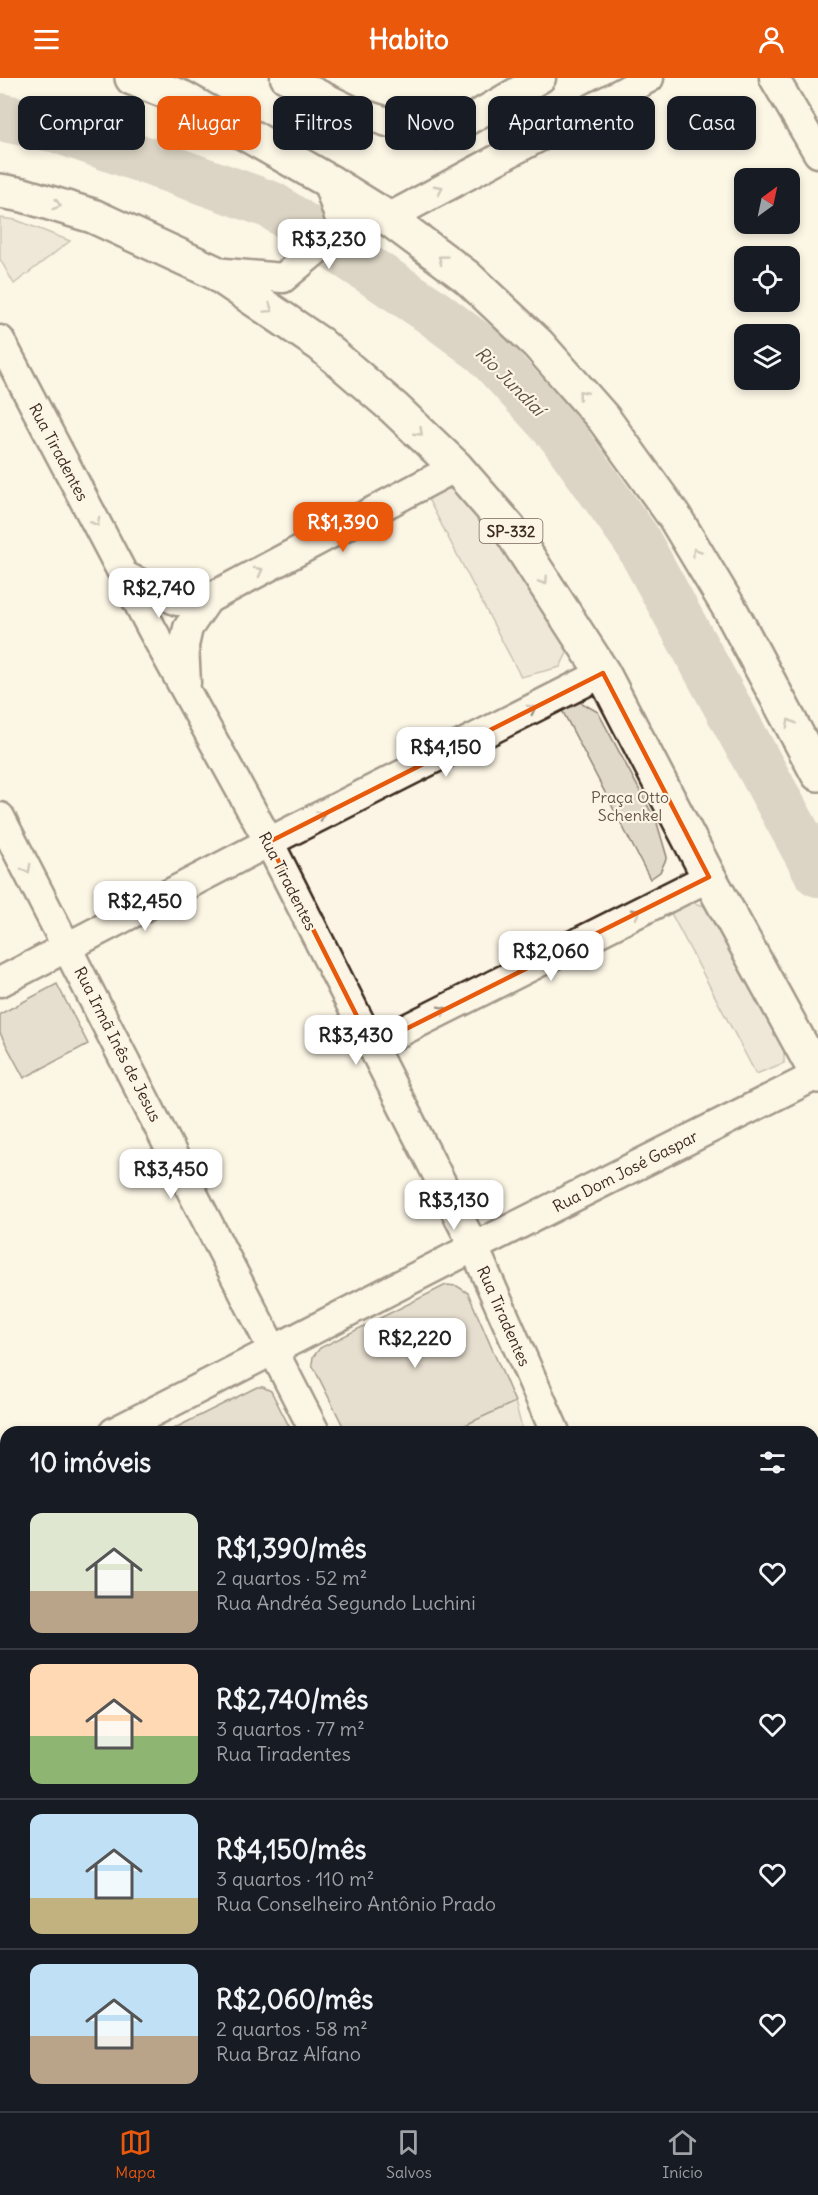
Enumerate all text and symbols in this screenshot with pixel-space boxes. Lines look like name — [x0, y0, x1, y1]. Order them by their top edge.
text: Habito — [369, 22, 449, 56]
icon: menu — [30, 23, 63, 56]
icon: person — [755, 23, 788, 56]
chip: Comprar — [18, 96, 145, 150]
chip: Alugar — [157, 96, 261, 150]
chip: Filtros — [273, 96, 373, 150]
chip: Novo — [385, 96, 476, 150]
chip: Apartamento — [488, 96, 655, 150]
chip: Casa — [667, 96, 756, 150]
north arrow — [734, 168, 800, 234]
map controls — [734, 168, 800, 390]
one-way arrow — [433, 185, 443, 196]
one-way arrow — [51, 198, 62, 210]
pin: R$3,230 — [274, 219, 384, 270]
text: R$3,230 — [292, 226, 366, 251]
button: locate — [734, 246, 800, 312]
one-way arrow — [438, 255, 449, 266]
one-way arrow — [262, 301, 273, 312]
button: layers — [734, 324, 800, 390]
water label: Rio Jundiaí — [470, 341, 552, 423]
one-way arrow — [578, 390, 589, 401]
street label: Rua Tiradentes — [25, 400, 93, 504]
one-way arrow — [413, 425, 423, 436]
pin: R$1,390 — [288, 502, 398, 553]
text: R$1,390 — [307, 509, 379, 534]
one-way arrow — [89, 516, 100, 526]
road number: SP-332 — [480, 519, 542, 543]
one-way arrow — [691, 548, 703, 558]
one-way arrow — [253, 567, 264, 579]
pin: R$2,740 — [104, 568, 214, 619]
text: R$2,740 — [122, 575, 196, 600]
one-way arrow — [536, 575, 548, 585]
one-way arrow — [526, 704, 537, 716]
one-way arrow — [786, 718, 797, 729]
pin: R$4,150 — [391, 727, 501, 778]
text: R$4,150 — [410, 734, 482, 759]
park label: Praça Otto Schenkel — [591, 787, 669, 825]
one-way arrow — [314, 811, 325, 823]
street label: Rua Tiradentes — [255, 828, 321, 934]
one-way arrow — [20, 862, 31, 873]
pin: R$2,450 — [90, 881, 200, 932]
text: R$2,450 — [108, 888, 182, 913]
one-way arrow — [630, 909, 641, 920]
pin: R$2,060 — [496, 931, 606, 982]
text: R$2,060 — [513, 938, 589, 963]
street label: Rua Irmã Inês de Jesus — [70, 963, 166, 1125]
one-way arrow — [437, 1006, 448, 1017]
pin: R$3,430 — [301, 1015, 411, 1066]
text: R$3,430 — [318, 1022, 394, 1047]
street label: Rua Dom José Gaspar — [549, 1126, 701, 1216]
pin: R$3,450 — [116, 1149, 226, 1200]
text: R$3,450 — [133, 1156, 209, 1181]
pin: R$3,130 — [399, 1180, 509, 1231]
text: R$3,130 — [418, 1187, 490, 1212]
street label: Rua Tiradentes — [473, 1263, 535, 1369]
pin: R$2,220 — [360, 1318, 470, 1369]
text: R$2,220 — [378, 1325, 452, 1350]
text: 10 imóveis — [30, 1446, 151, 1479]
icon: filters — [756, 1446, 789, 1479]
text: R$1,390/mês — [216, 1532, 367, 1565]
icon: home — [78, 1537, 150, 1609]
icon: heart — [756, 1557, 789, 1590]
text: 2 quartos · 52 m² — [216, 1565, 367, 1590]
text: Rua Andréa Segundo Luchini — [216, 1590, 476, 1615]
text: R$2,740/mês — [216, 1683, 368, 1716]
icon: home — [78, 1688, 150, 1760]
icon: heart — [756, 1708, 789, 1741]
text: 3 quartos · 77 m² — [216, 1716, 365, 1741]
text: Rua Tiradentes — [216, 1741, 351, 1766]
text: R$4,150/mês — [216, 1833, 366, 1866]
icon: home — [78, 1838, 150, 1910]
icon: heart — [756, 1858, 789, 1891]
text: 3 quartos · 110 m² — [216, 1866, 374, 1891]
text: Rua Conselheiro Antônio Prado — [216, 1891, 496, 1916]
text: R$2,060/mês — [216, 1983, 373, 2016]
icon: home — [78, 1988, 150, 2060]
icon: heart — [756, 2008, 789, 2041]
text: 2 quartos · 58 m² — [216, 2016, 368, 2041]
text: Rua Braz Alfano — [216, 2041, 361, 2066]
tab: Mapa — [115, 2126, 156, 2182]
tab: Salvos — [386, 2126, 432, 2182]
tab: Início — [662, 2126, 703, 2182]

